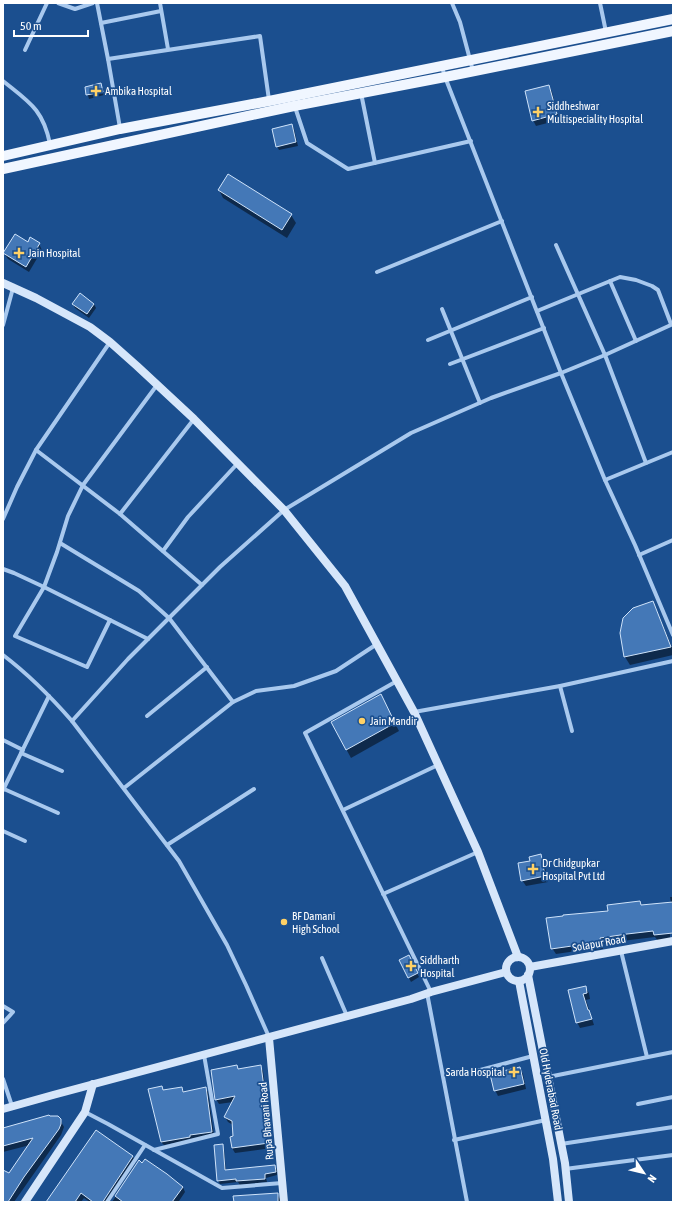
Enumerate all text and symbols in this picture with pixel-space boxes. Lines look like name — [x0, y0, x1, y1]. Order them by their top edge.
scale bar — [14, 12, 88, 38]
text: 50 m — [20, 19, 42, 33]
marker: Ambika Hospital — [90, 85, 102, 97]
place label: Ambika Hospital — [105, 85, 172, 97]
place label: Siddheshwar Multispeciality Hospital — [547, 100, 643, 125]
marker: Siddheshwar Multispeciality Hospital — [532, 106, 544, 118]
marker: Jain Hospital — [13, 247, 25, 259]
place label: Jain Hospital — [28, 247, 80, 259]
place label: Jain Mandir — [370, 715, 418, 727]
marker: Jain Mandir — [357, 716, 367, 726]
place label: Dr Chidgupkar Hospital Pvt Ltd — [542, 857, 605, 882]
marker: Dr Chidgupkar Hospital Pvt Ltd — [527, 863, 539, 875]
place label: BF Damani High School — [292, 910, 340, 935]
marker: BF Damani High School — [279, 917, 289, 927]
street label: Solapur Road — [571, 932, 627, 954]
place label: Siddharth Hospital — [420, 954, 460, 979]
marker: Siddharth Hospital — [405, 960, 417, 972]
street label: Old Hyderabad Road — [537, 1047, 565, 1131]
place label: Sarda Hospital — [446, 1066, 505, 1078]
marker: Sarda Hospital — [508, 1066, 520, 1078]
street label: Rupa Bhavani Road — [257, 1082, 275, 1160]
north arrow — [624, 1153, 664, 1193]
text: N — [645, 1173, 659, 1185]

